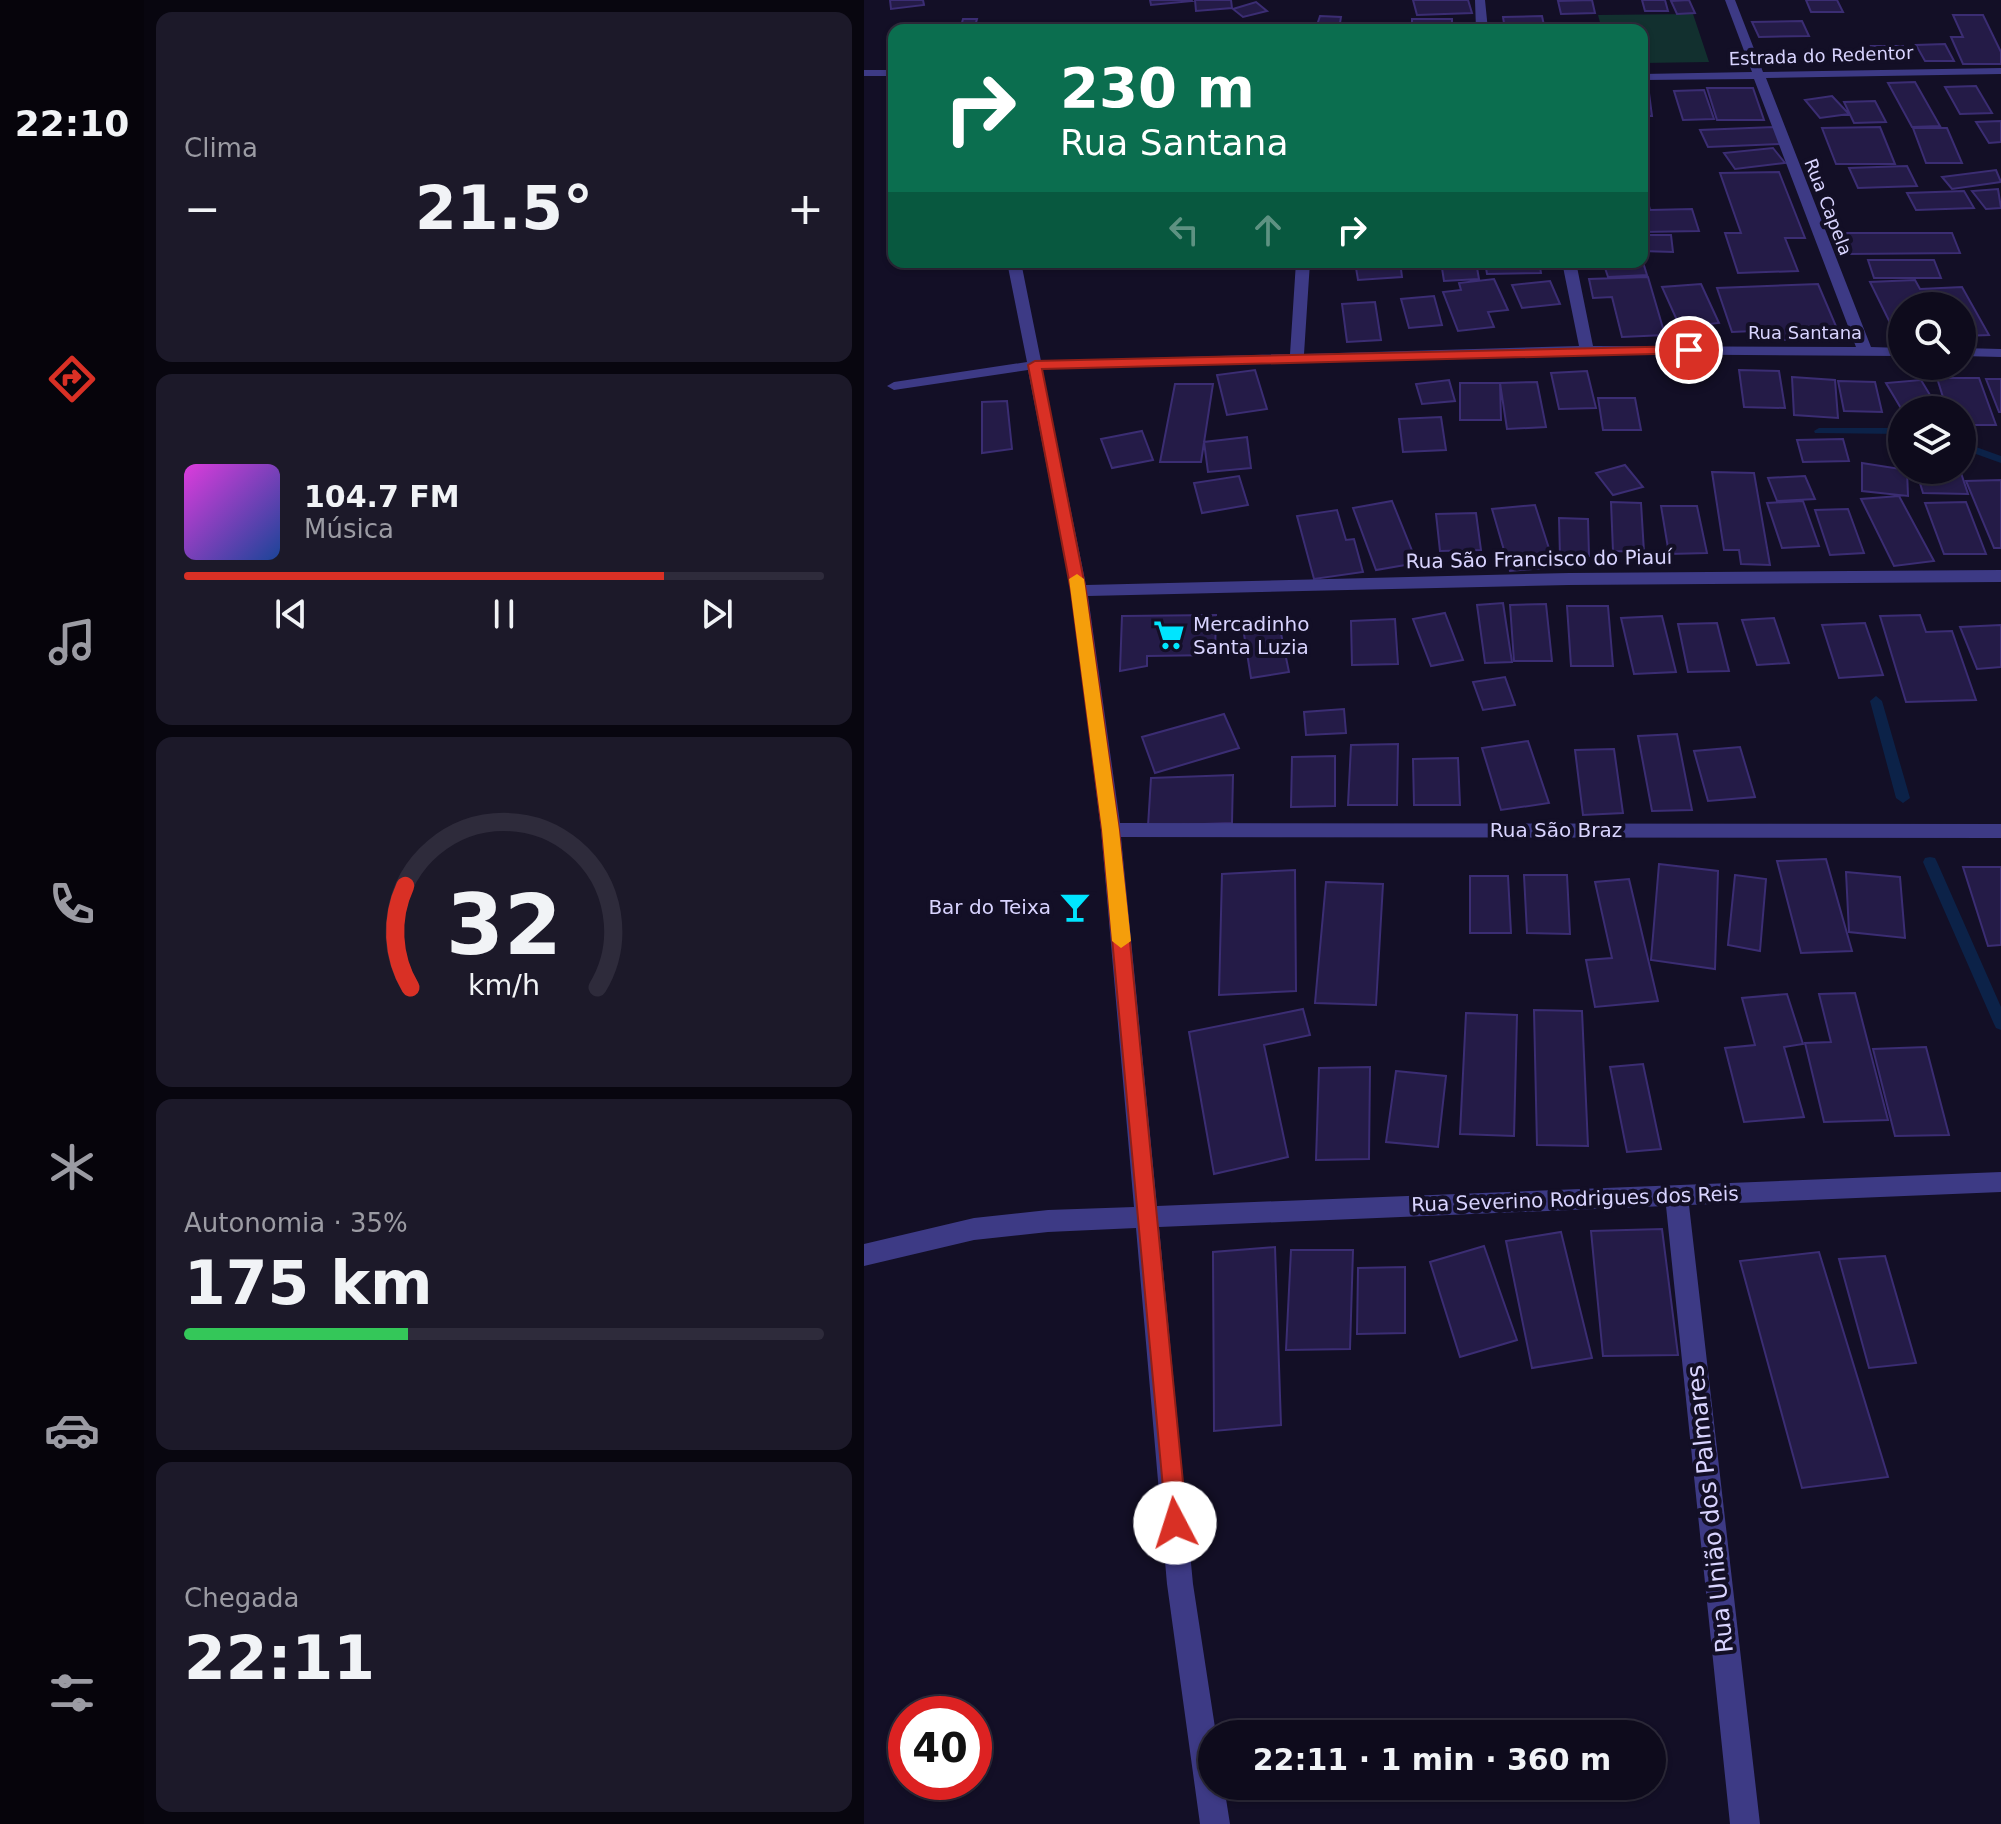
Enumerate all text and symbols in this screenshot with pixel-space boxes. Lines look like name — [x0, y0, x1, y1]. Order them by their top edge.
street label: Estrada do Redentor — [1728, 42, 1914, 69]
text: 230 m — [1060, 55, 1255, 120]
icon: right — [928, 56, 1032, 160]
text: 22:10 — [15, 103, 129, 144]
text: Rua Santana — [1060, 122, 1289, 163]
text: Clima — [184, 133, 258, 163]
street label: Rua Capela — [1800, 155, 1857, 258]
text: 21.5° — [415, 173, 593, 243]
text: − — [184, 183, 221, 234]
text: + — [787, 183, 824, 234]
icon: left — [1162, 208, 1206, 252]
icon: ahead — [1246, 208, 1290, 252]
icon: right — [1330, 208, 1374, 252]
map controls — [1888, 292, 1976, 484]
button: search — [1888, 292, 1976, 380]
pin — [1655, 316, 1723, 384]
street label: Rua Santana — [1748, 322, 1862, 343]
icon: arrive — [1667, 328, 1711, 372]
icon: directions — [44, 351, 100, 407]
button: layers — [1888, 396, 1976, 484]
text: 104.7 FM — [304, 479, 460, 514]
text: Música — [304, 514, 394, 544]
street label: Rua São Francisco do Piauí — [1406, 545, 1674, 573]
icon: previous — [269, 592, 313, 636]
icon: pause — [482, 592, 526, 636]
icon: next — [695, 592, 739, 636]
place label: Mercadinho Santa Luzia — [1193, 612, 1309, 659]
icon: music — [44, 614, 100, 670]
supermarket icon: Mercadinho Santa Luzia — [1152, 618, 1186, 652]
street label: Rua São Braz — [1490, 818, 1622, 842]
icon: phone — [44, 876, 100, 932]
text: 32 — [446, 877, 562, 974]
bar icon: Bar do Teixa — [1058, 890, 1092, 924]
place label: Bar do Teixa — [928, 895, 1051, 919]
text: km/h — [468, 968, 540, 1002]
icon: climate — [44, 1139, 100, 1195]
street label: Rua Severino Rodrigues dos Reis — [1411, 1181, 1739, 1217]
text: Autonomia · 35% — [184, 1208, 408, 1238]
text: 175 km — [184, 1248, 433, 1318]
street label: Rua União dos Palmares — [1681, 1364, 1739, 1654]
icon: car — [44, 1402, 100, 1458]
position arrow — [1133, 1481, 1217, 1565]
text: Chegada — [184, 1583, 300, 1613]
text: 22:11 — [184, 1623, 375, 1693]
icon: filters — [44, 1665, 100, 1721]
speed limit sign: 40 — [888, 1696, 992, 1800]
text: 22:11 · 1 min · 360 m — [1253, 1742, 1611, 1777]

